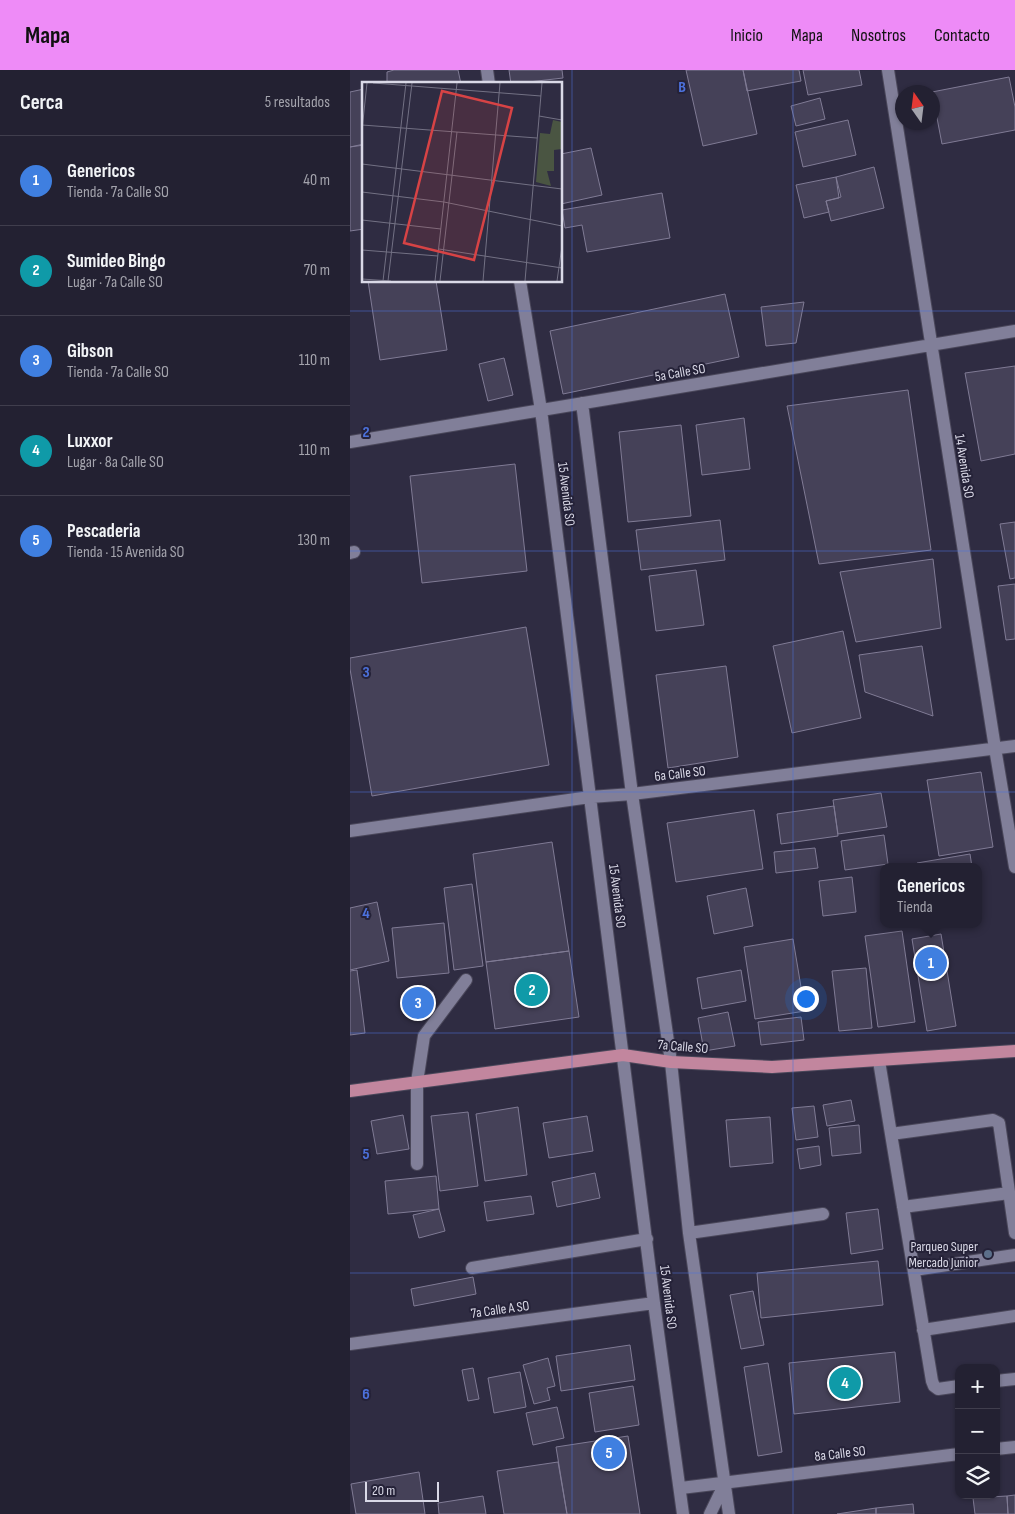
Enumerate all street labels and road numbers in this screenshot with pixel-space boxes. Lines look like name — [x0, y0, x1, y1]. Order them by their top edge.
street label: 5a Calle SO — [653, 360, 707, 385]
street label: 14 Avenida SO — [951, 433, 978, 499]
street label: 15 Avenida SO — [554, 461, 579, 527]
street label: 6a Calle SO — [653, 762, 707, 785]
street label: 15 Avenida SO — [605, 863, 630, 929]
street label: 7a Calle SO — [657, 1036, 709, 1057]
street label: 15 Avenida SO — [656, 1264, 681, 1330]
street label: 7a Calle A SO — [470, 1297, 531, 1322]
street label: 8a Calle SO — [813, 1442, 867, 1465]

